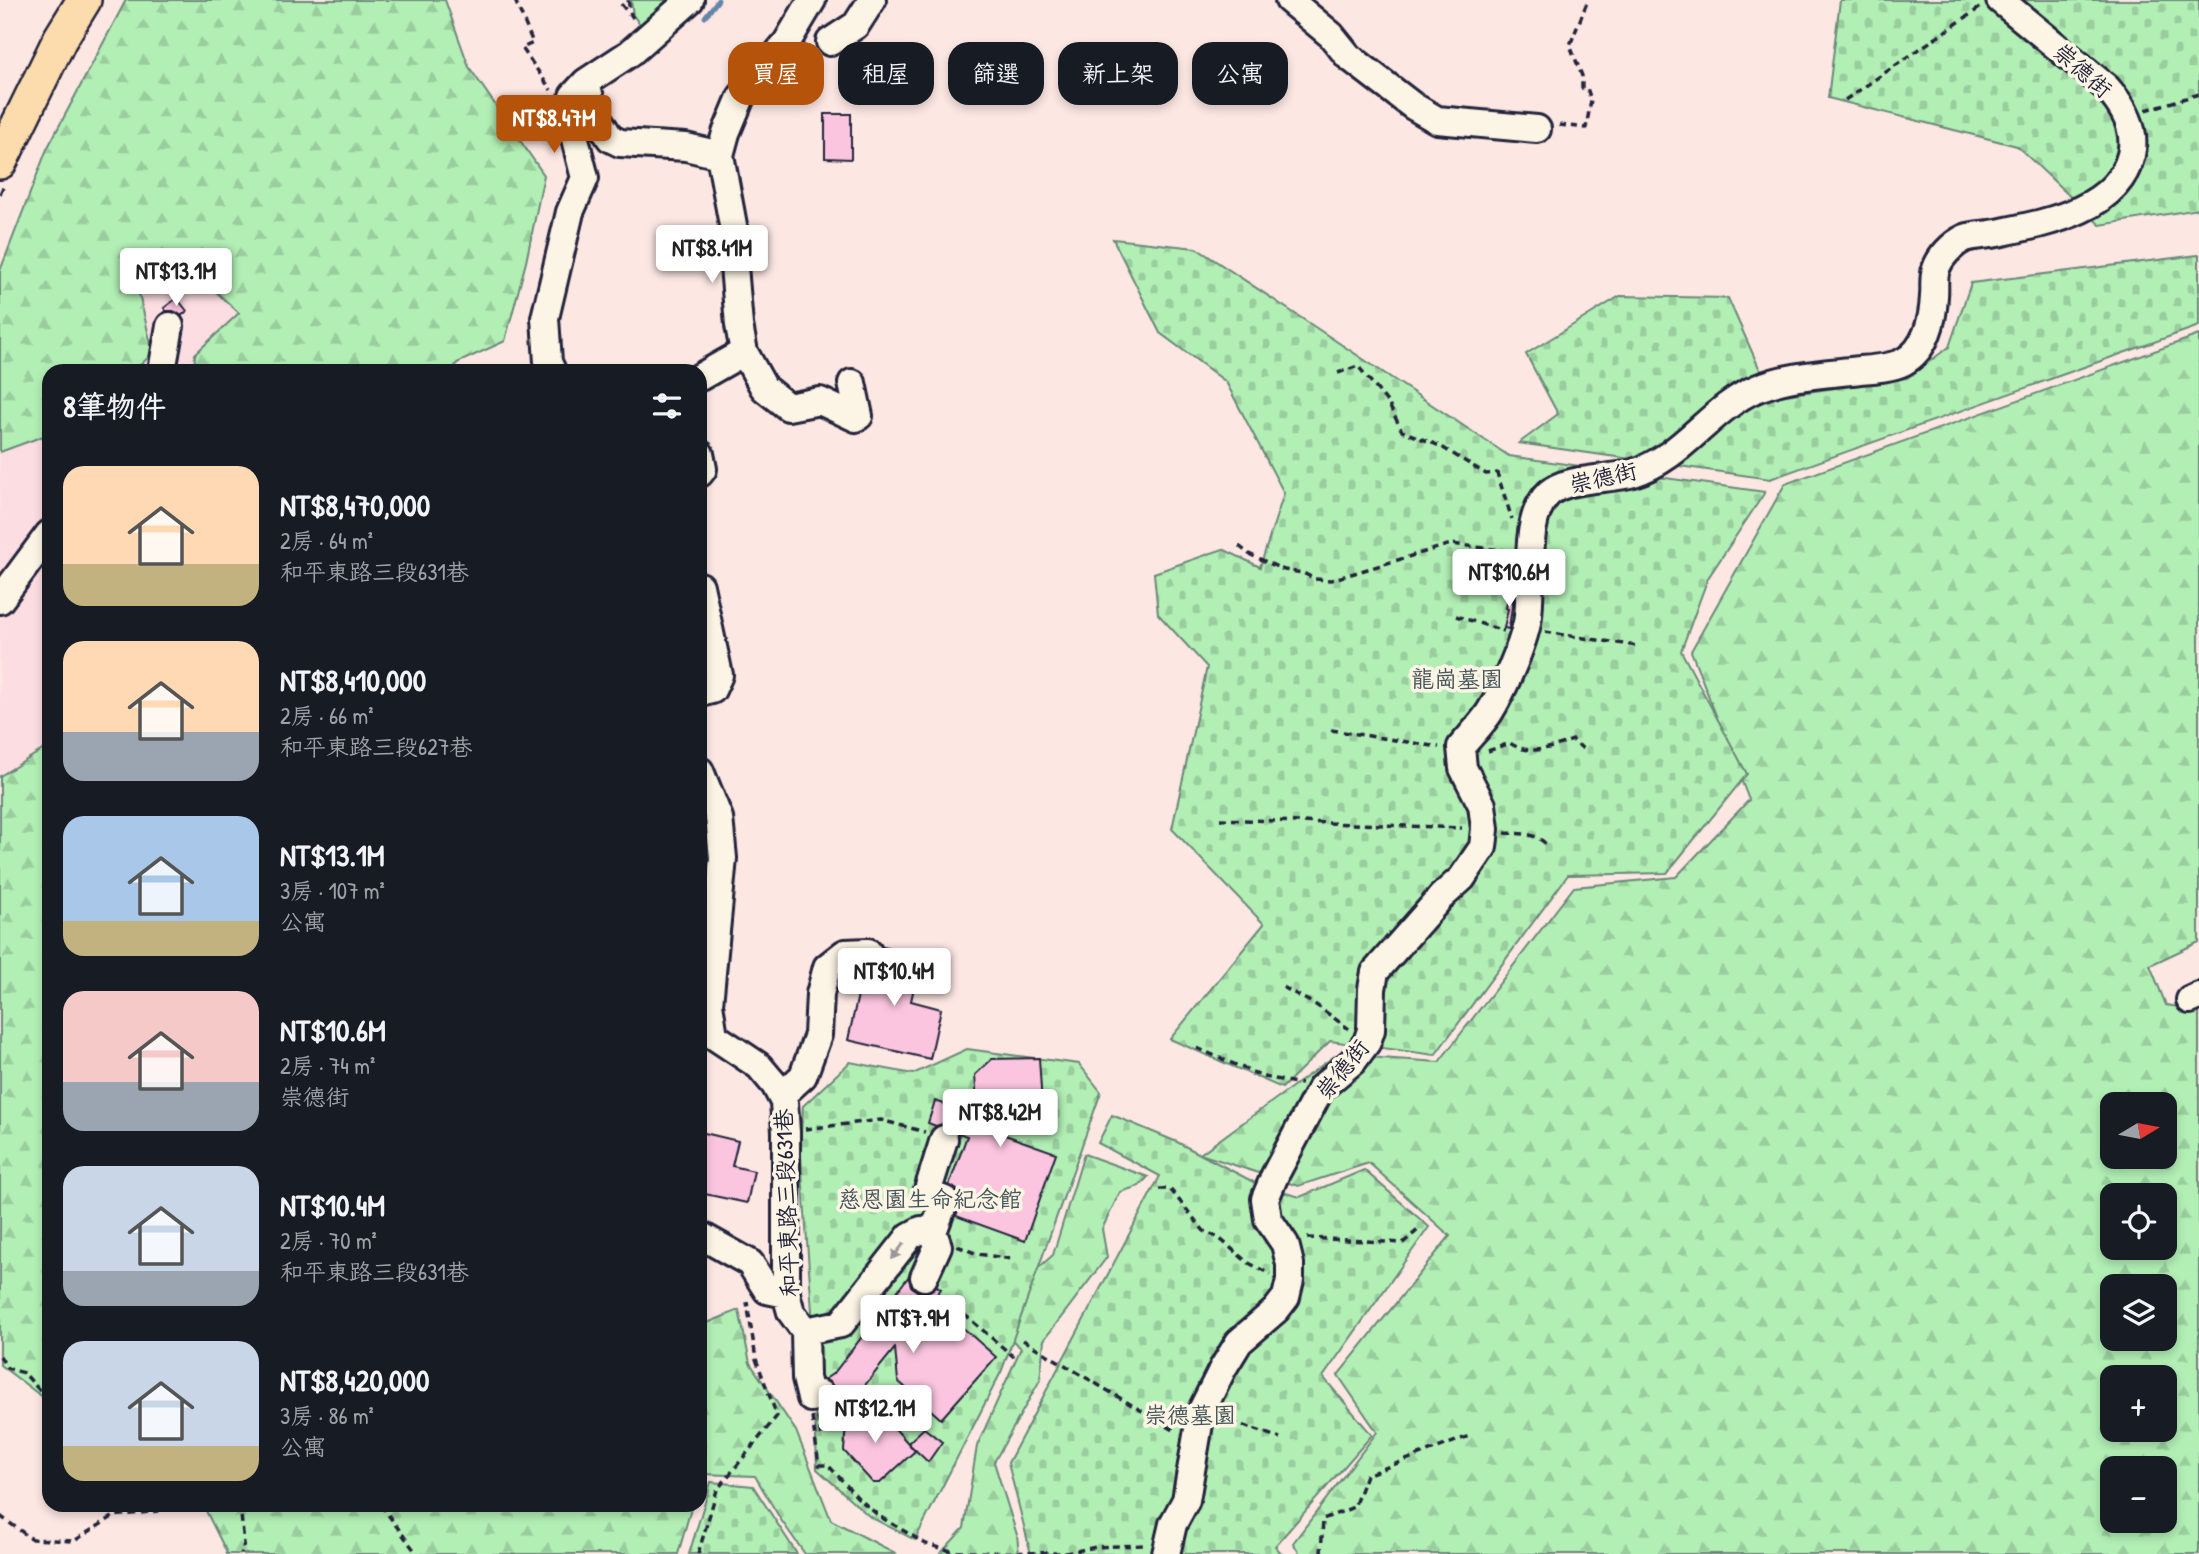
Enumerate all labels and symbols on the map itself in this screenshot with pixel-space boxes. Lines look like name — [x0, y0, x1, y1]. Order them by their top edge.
street label: 崇德街 — [2047, 36, 2119, 104]
pin: NT$8.47M — [482, 96, 626, 155]
pin: NT$8.41M — [640, 226, 784, 285]
pin: NT$13.1M — [104, 248, 248, 308]
street label: 崇德街 — [1566, 454, 1640, 500]
pin: NT$10.6M — [1437, 550, 1581, 609]
park label: 龍崗墓園 — [1411, 663, 1503, 694]
pin: NT$10.4M — [822, 948, 966, 1008]
street label: 崇德街 — [1308, 1032, 1376, 1106]
pin: NT$8.42M — [928, 1090, 1072, 1149]
north arrow — [2100, 1092, 2177, 1169]
street label: 和平東路三段631巷 — [767, 1107, 805, 1298]
park label: 慈恩園生命紀念館 — [838, 1183, 1022, 1214]
one-way arrow — [892, 1242, 906, 1260]
pin: NT$7.9M — [848, 1296, 978, 1355]
pin: NT$12.1M — [803, 1386, 947, 1445]
park label: 崇德墓園 — [1144, 1399, 1236, 1430]

